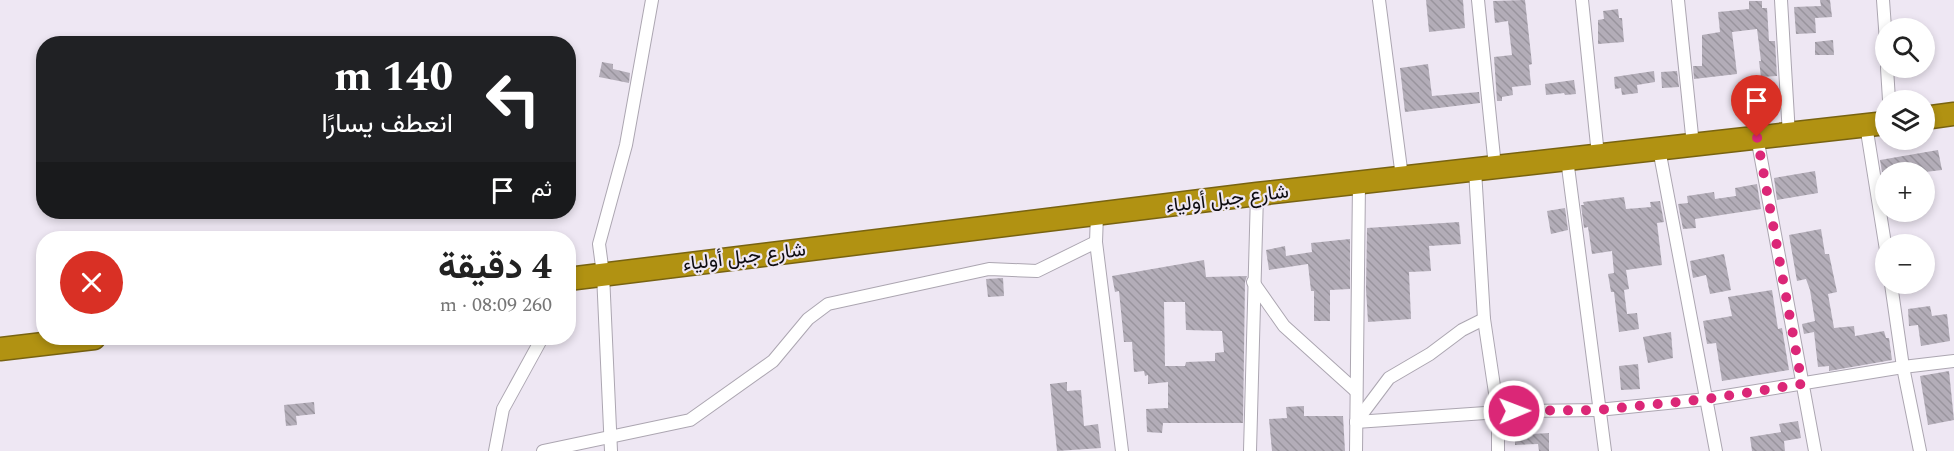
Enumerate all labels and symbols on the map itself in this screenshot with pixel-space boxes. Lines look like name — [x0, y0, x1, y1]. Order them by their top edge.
pin — [1731, 75, 1782, 137]
street label: شارع جبل أولياء — [1164, 177, 1290, 221]
street label: شارع جبل أولياء — [681, 235, 807, 279]
position arrow — [1482, 379, 1546, 443]

